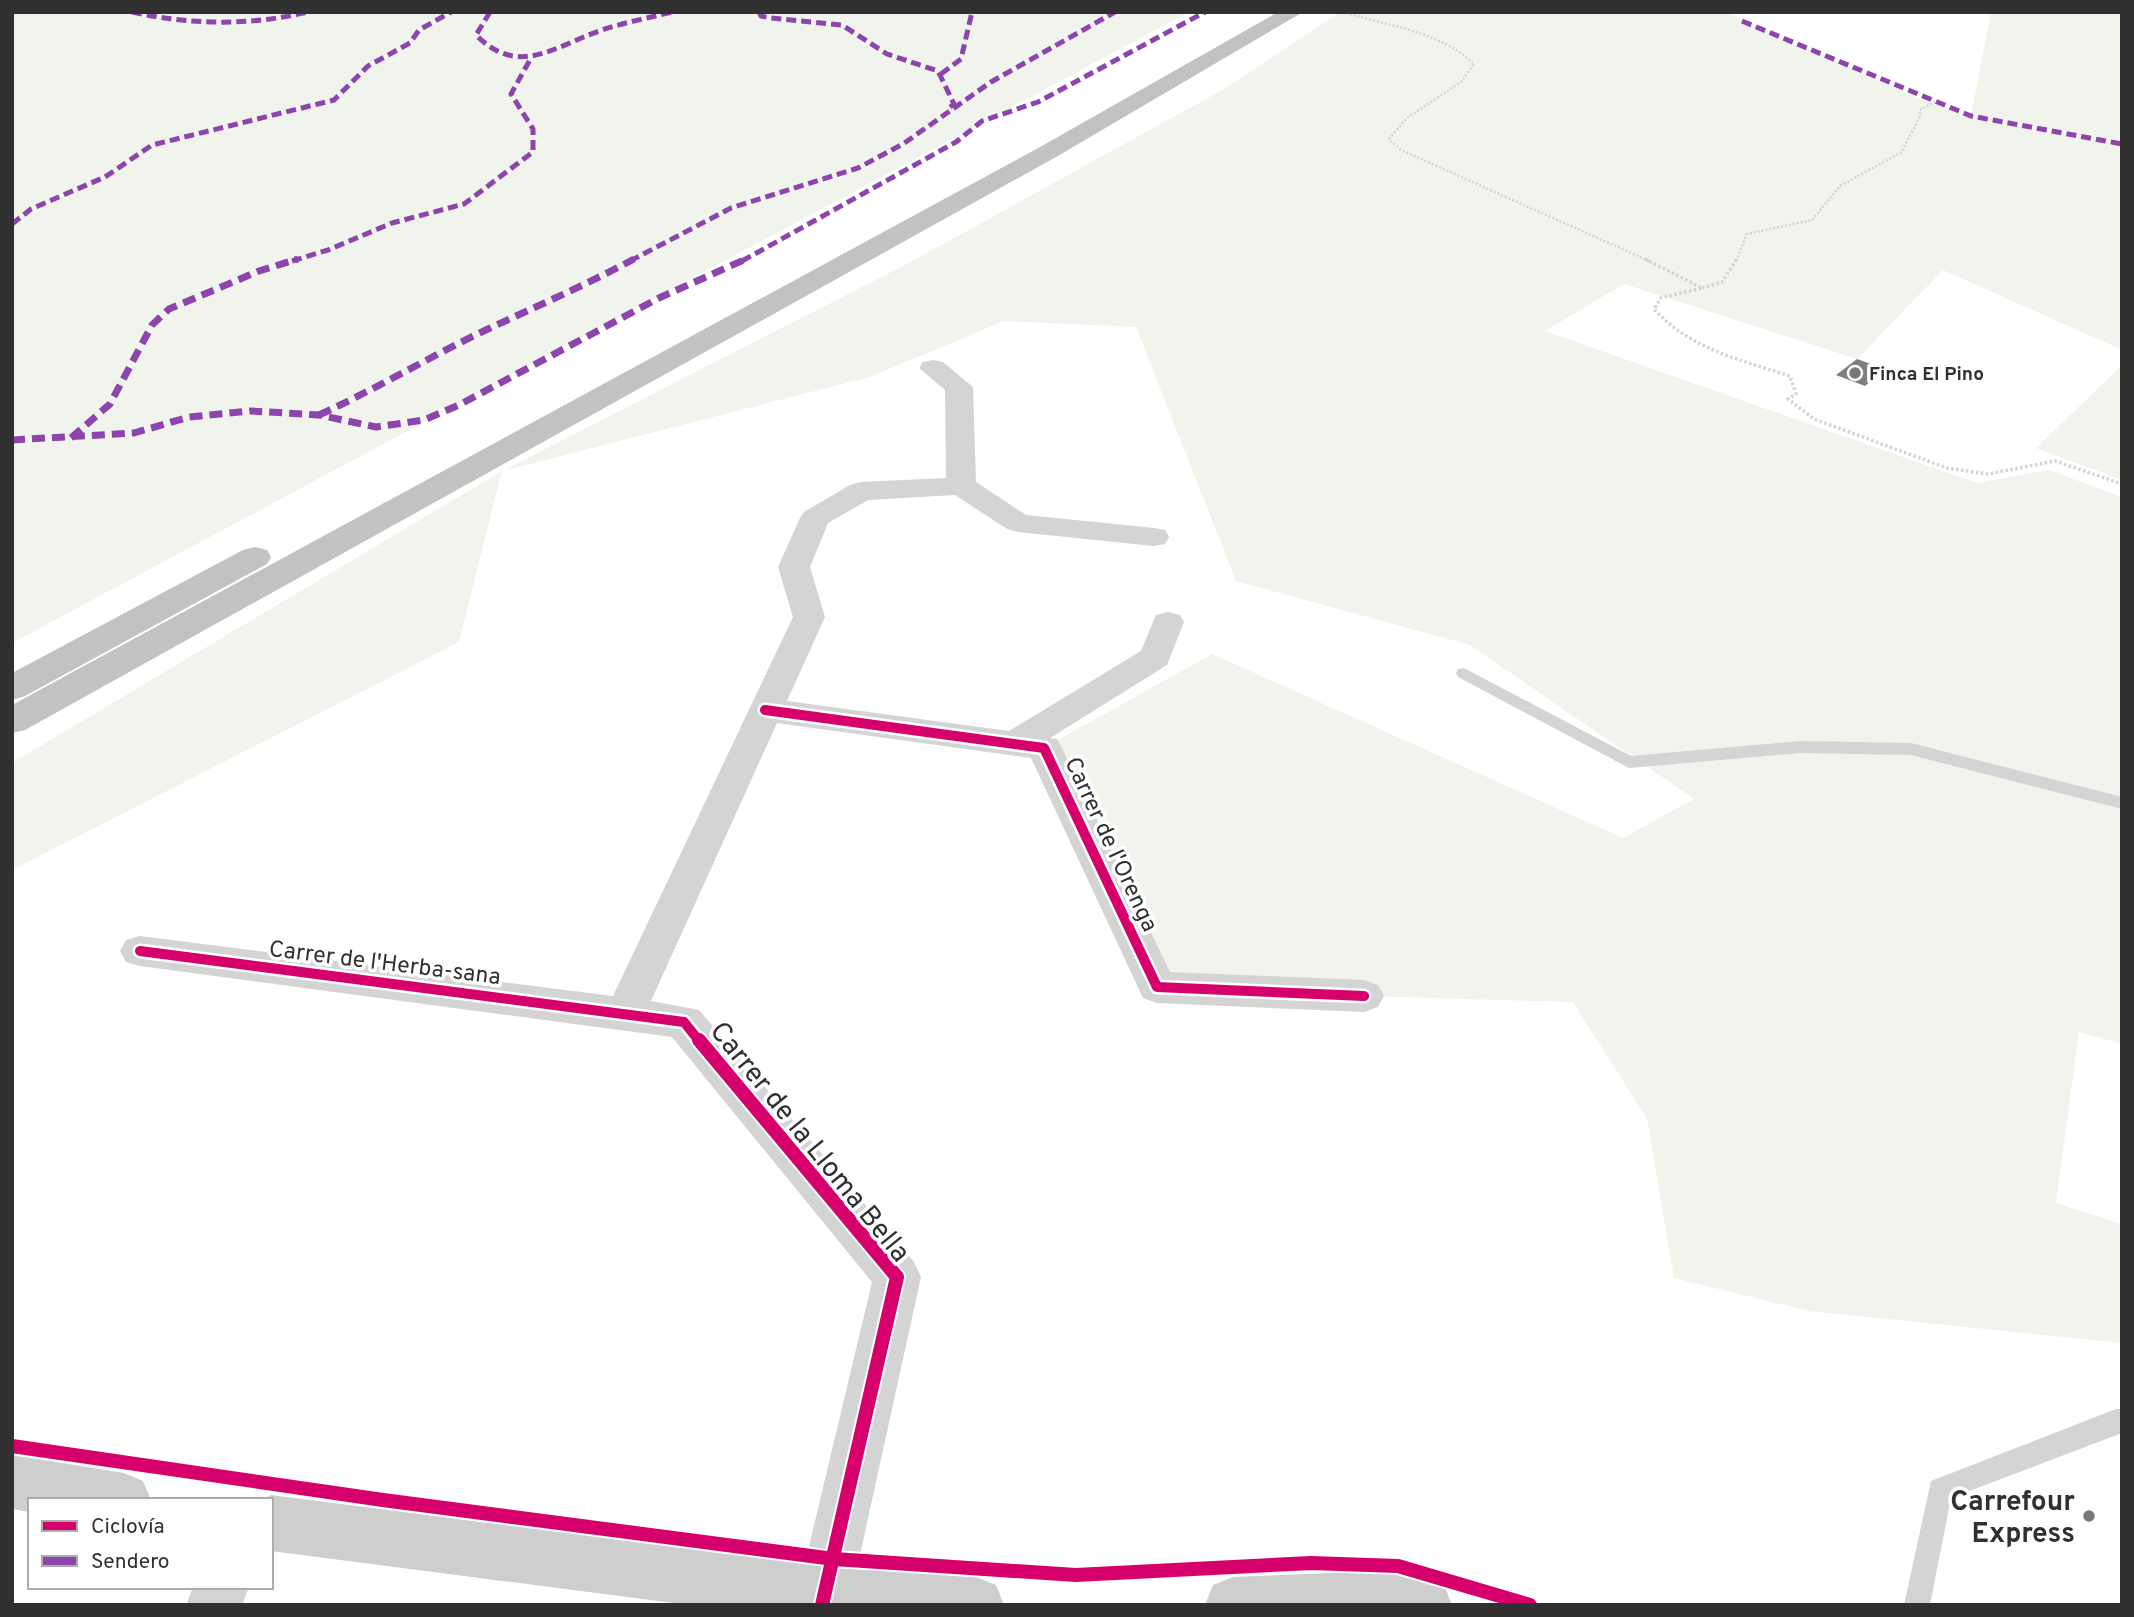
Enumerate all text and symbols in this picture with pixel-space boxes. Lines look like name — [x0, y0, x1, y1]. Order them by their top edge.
place label: Finca El Pino — [1869, 363, 1984, 387]
marker: Finca El Pino — [1847, 365, 1863, 381]
street label: Carrer de l'Orenga — [1057, 753, 1163, 937]
street label: Carrer de l'Herba-sana — [267, 936, 502, 993]
street label: Carrer de la Lloma Bella — [700, 1015, 917, 1271]
place label: Carrefour Express — [1950, 1485, 2075, 1553]
legend — [28, 1498, 273, 1589]
marker: Carrefour Express — [2081, 1508, 2097, 1524]
text: Ciclovía — [91, 1514, 165, 1541]
text: Sendero — [91, 1549, 170, 1576]

